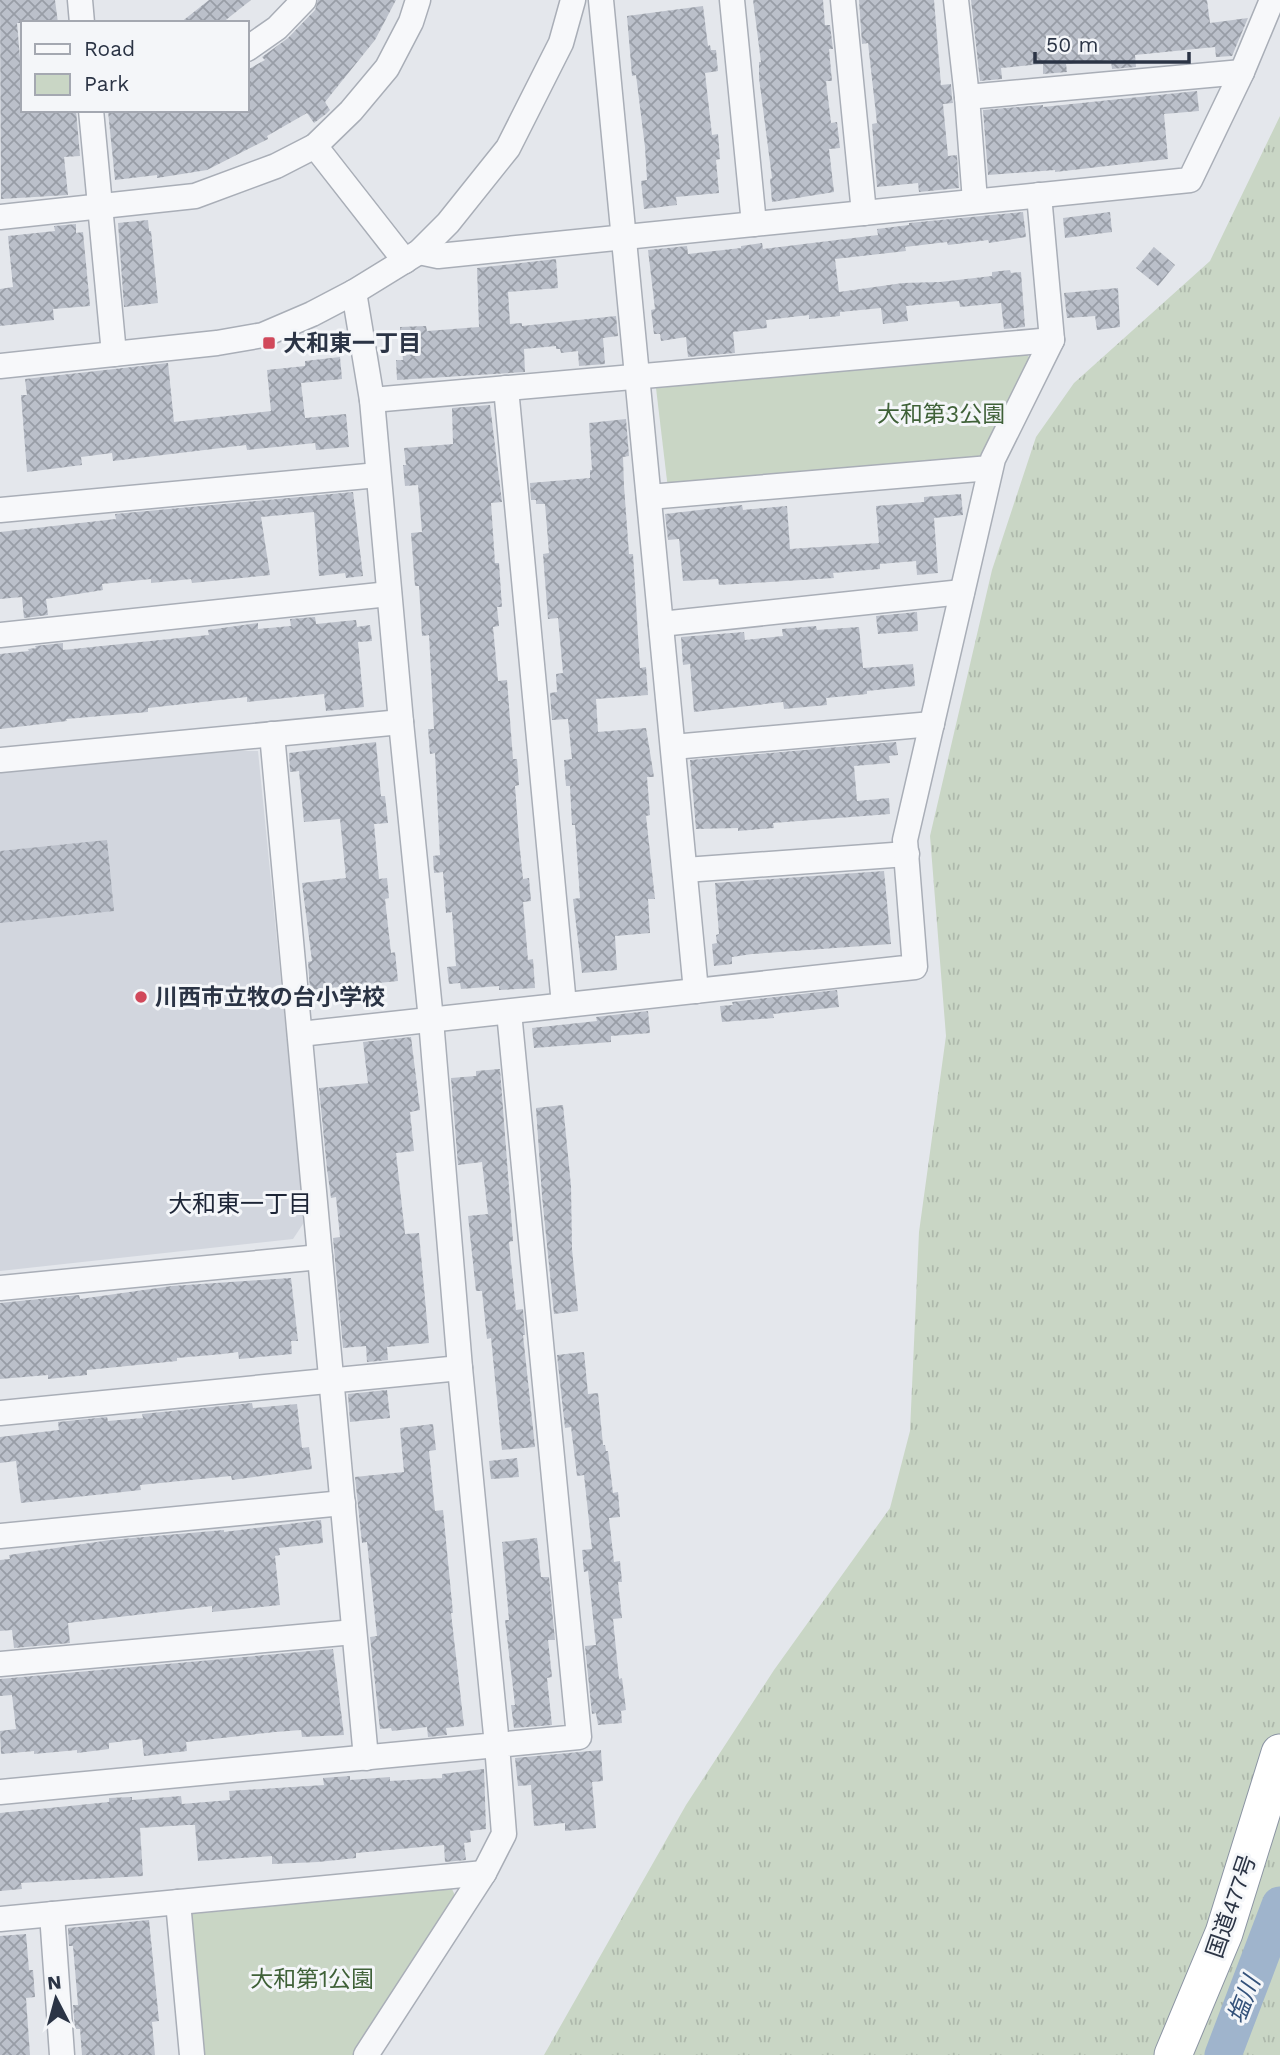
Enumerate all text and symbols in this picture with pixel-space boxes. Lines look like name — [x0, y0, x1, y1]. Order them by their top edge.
legend — [21, 21, 248, 112]
scale bar — [1035, 21, 1189, 65]
text: 50 m — [1046, 32, 1098, 57]
text: Road — [84, 36, 135, 61]
text: Park — [84, 71, 129, 96]
place label: 大和東一丁目 — [283, 330, 421, 357]
marker: 大和東一丁目 — [261, 335, 277, 351]
park label: 大和第3公園 — [877, 401, 1005, 428]
place label: 川西市立牧の台小学校 — [155, 984, 385, 1011]
marker: 川西市立牧の台小学校 — [133, 989, 149, 1005]
district label: 大和東一丁目 — [168, 1190, 312, 1218]
street label: 国道477号 — [1201, 1851, 1262, 1961]
north arrow — [21, 1964, 91, 2034]
park label: 大和第1公園 — [250, 1966, 374, 1993]
text: N — [46, 1970, 62, 1995]
water label: 塩川 — [1222, 1970, 1267, 2027]

